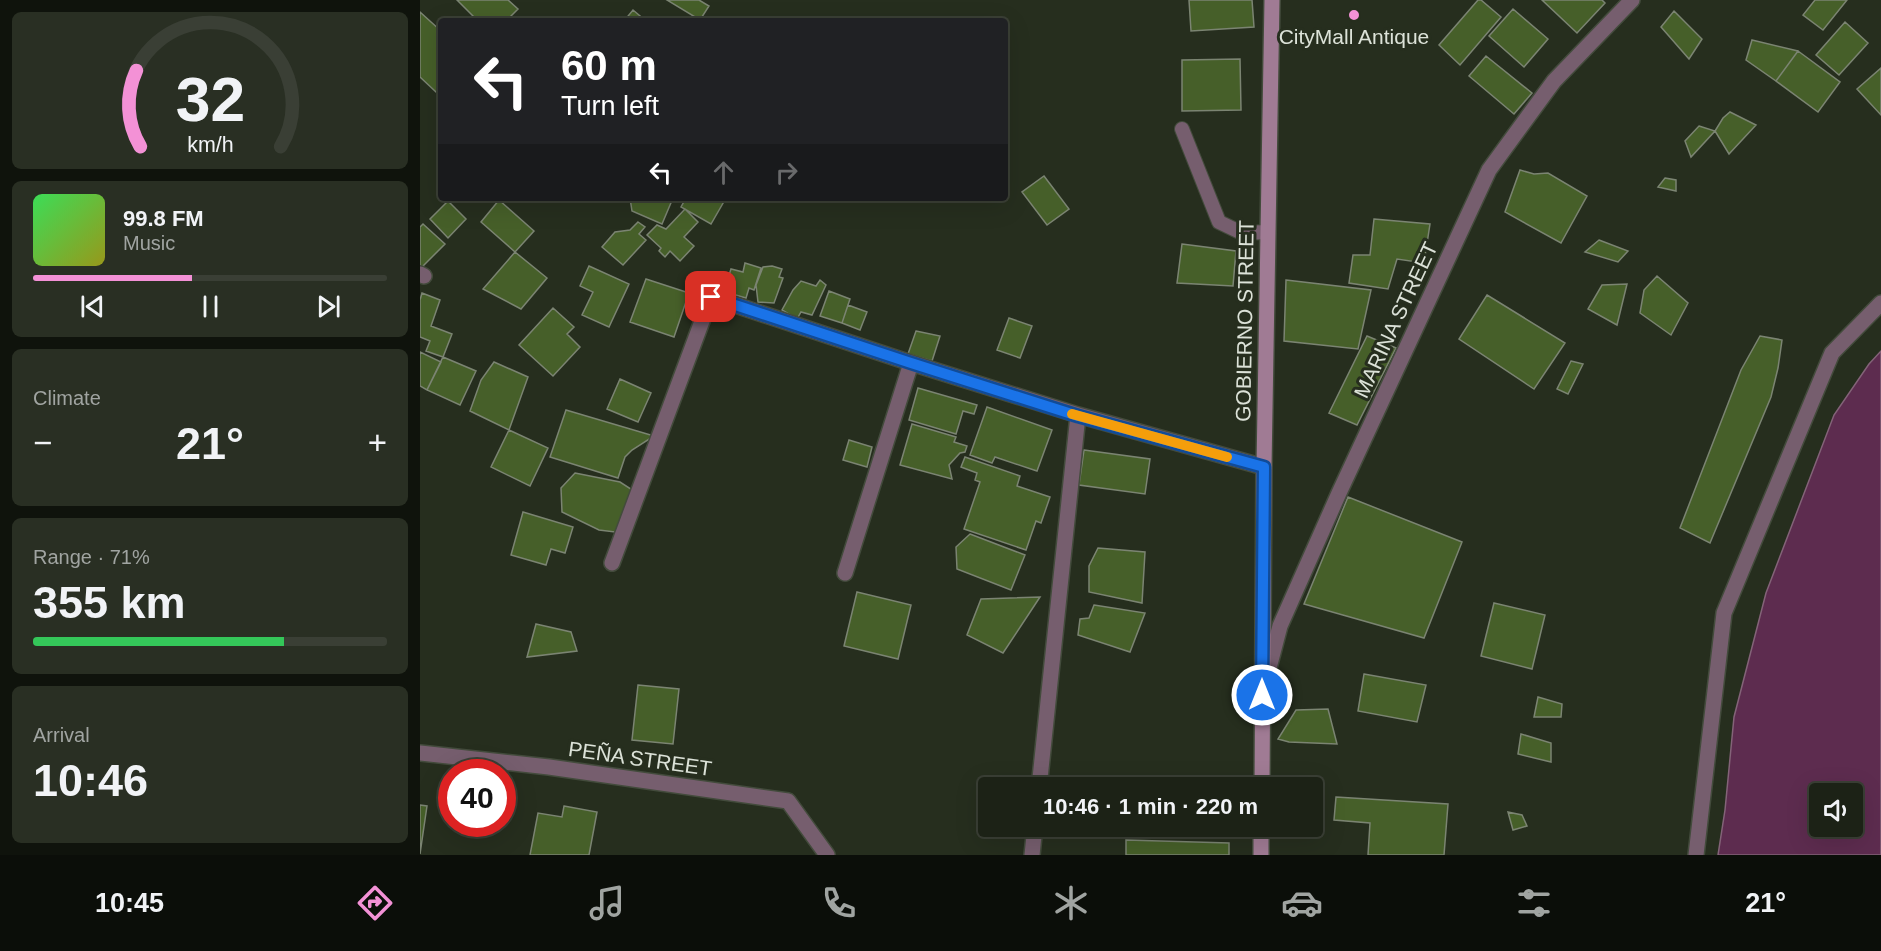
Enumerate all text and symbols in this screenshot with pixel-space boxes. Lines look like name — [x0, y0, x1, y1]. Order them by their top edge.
marker: CityMall Antique — [1347, 8, 1361, 22]
place label: CityMall Antique — [1279, 25, 1429, 48]
icon: left — [462, 42, 540, 120]
text: 60 m — [561, 42, 657, 89]
text: 32 — [175, 65, 245, 134]
text: Turn left — [561, 91, 659, 121]
text: km/h — [187, 134, 233, 158]
icon: left — [644, 156, 677, 189]
icon: ahead — [707, 156, 740, 189]
icon: right — [770, 156, 803, 189]
text: 99.8 FM — [123, 206, 204, 231]
street label: GOBIERNO STREET — [1231, 220, 1258, 422]
text: Music — [123, 232, 175, 254]
street label: MARINA STREET — [1349, 238, 1442, 401]
pin — [685, 271, 736, 322]
icon: arrive — [694, 280, 727, 313]
icon: previous — [76, 290, 109, 323]
icon: pause — [194, 290, 227, 323]
icon: next — [312, 290, 345, 323]
text: Climate — [33, 387, 101, 409]
text: 21° — [176, 418, 244, 469]
text: − — [33, 424, 52, 461]
text: + — [368, 424, 387, 461]
text: Range · 71% — [33, 546, 150, 568]
text: 355 km — [33, 577, 186, 628]
position arrow — [1230, 663, 1294, 727]
text: Arrival — [33, 724, 90, 746]
street label: PEÑA STREET — [567, 737, 713, 780]
text: 10:46 — [33, 755, 148, 806]
speed limit sign: 40 — [438, 759, 516, 837]
map controls — [1809, 783, 1863, 837]
button: sound — [1809, 783, 1863, 837]
text: 10:46 · 1 min · 220 m — [1043, 794, 1258, 819]
icon: directions — [354, 882, 396, 924]
icon: music — [586, 882, 628, 924]
icon: phone — [818, 882, 860, 924]
icon: climate — [1050, 882, 1092, 924]
icon: car — [1281, 882, 1323, 924]
icon: filters — [1513, 882, 1555, 924]
text: 10:45 — [95, 888, 164, 918]
text: 21° — [1745, 888, 1786, 918]

